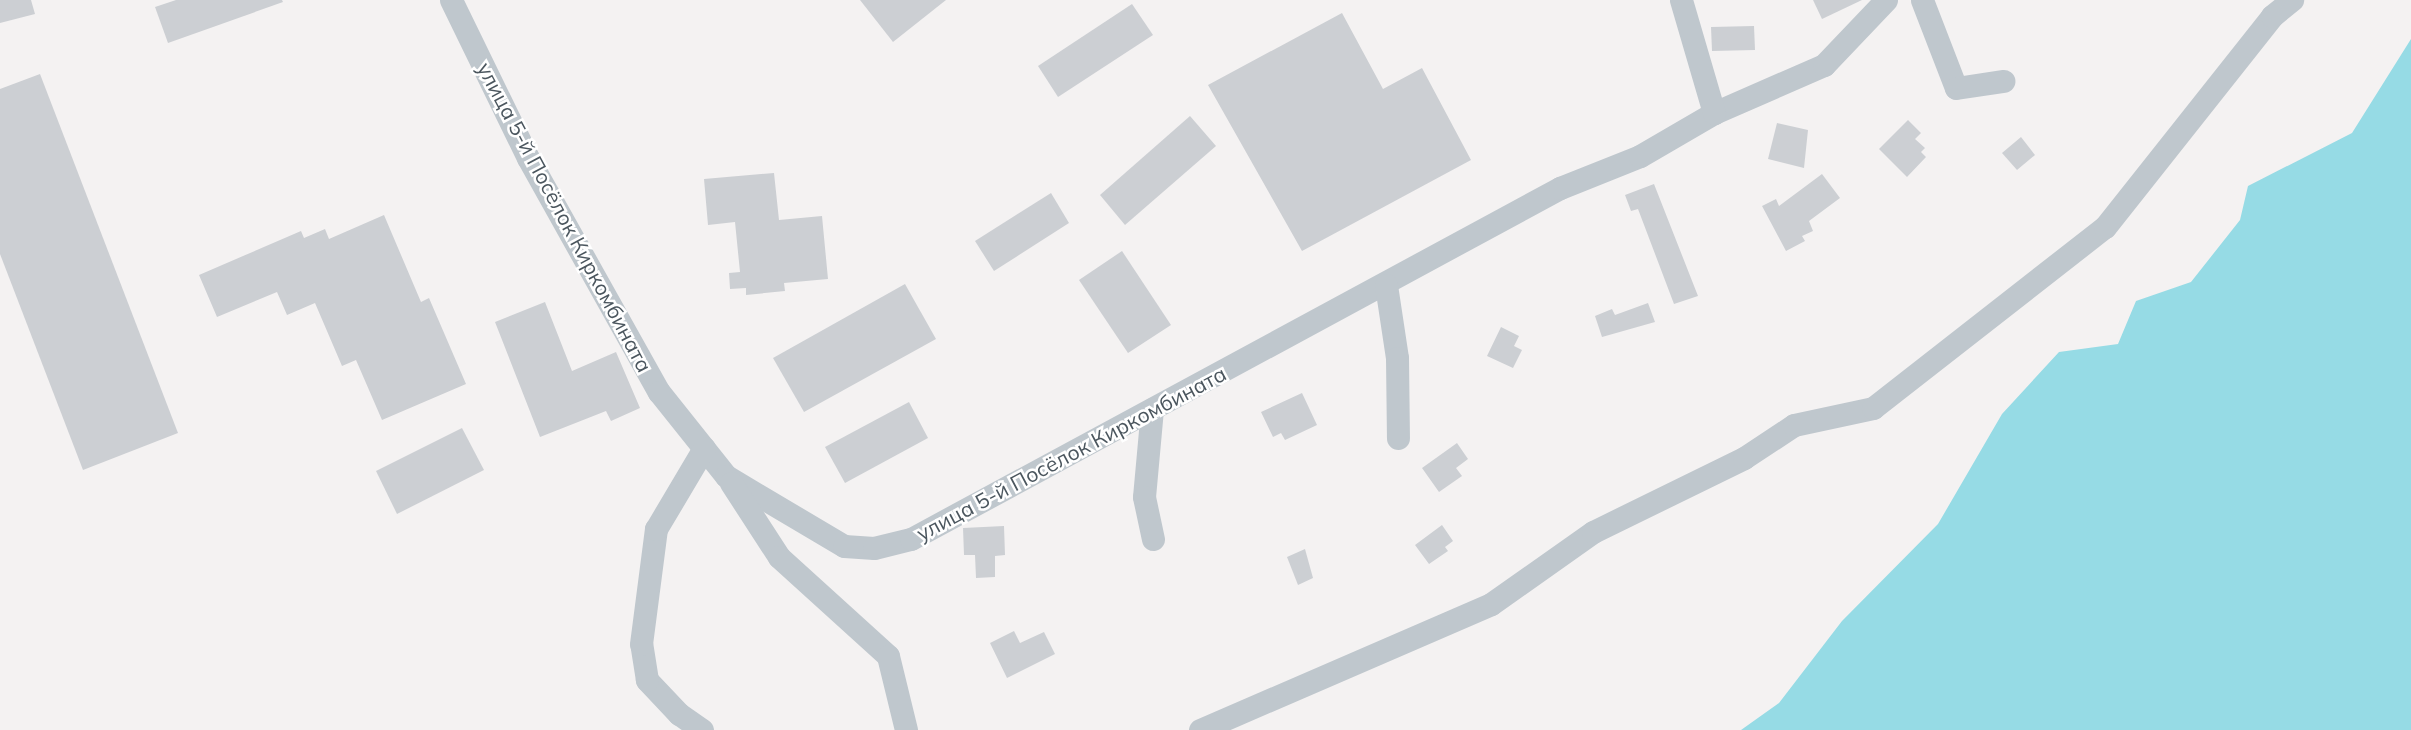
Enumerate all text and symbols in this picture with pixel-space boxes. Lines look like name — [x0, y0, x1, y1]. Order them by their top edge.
street label: улица 5-й Посёлок Киркомбината — [472, 58, 658, 376]
street label: улица 5-й Посёлок Киркомбината — [912, 360, 1230, 546]

